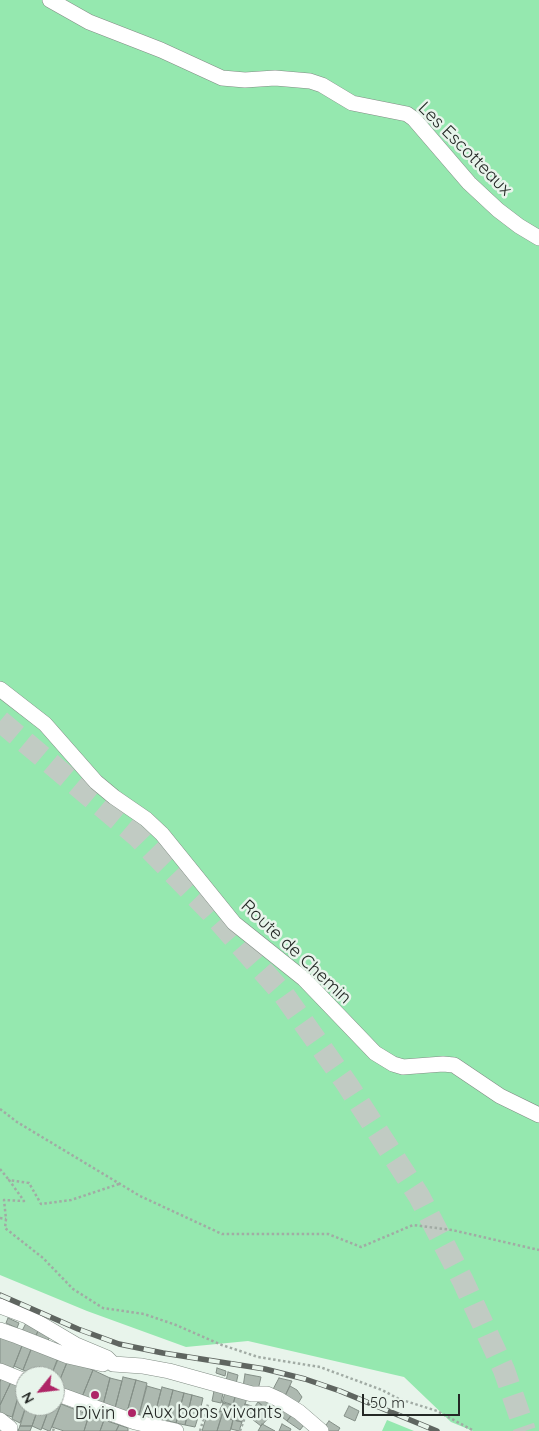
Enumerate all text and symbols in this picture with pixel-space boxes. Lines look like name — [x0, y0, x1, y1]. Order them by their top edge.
street label: Les Escotteaux — [414, 98, 516, 200]
street label: Route de Chemin — [236, 895, 356, 1009]
north arrow — [15, 1366, 65, 1416]
scale bar — [364, 1384, 462, 1416]
text: N — [17, 1389, 38, 1407]
marker: Divin — [89, 1389, 101, 1401]
text: 50 m — [370, 1393, 405, 1412]
place label: Aux bons vivants — [142, 1402, 282, 1424]
place label: Divin — [75, 1403, 115, 1425]
marker: Aux bons vivants — [126, 1407, 138, 1419]

